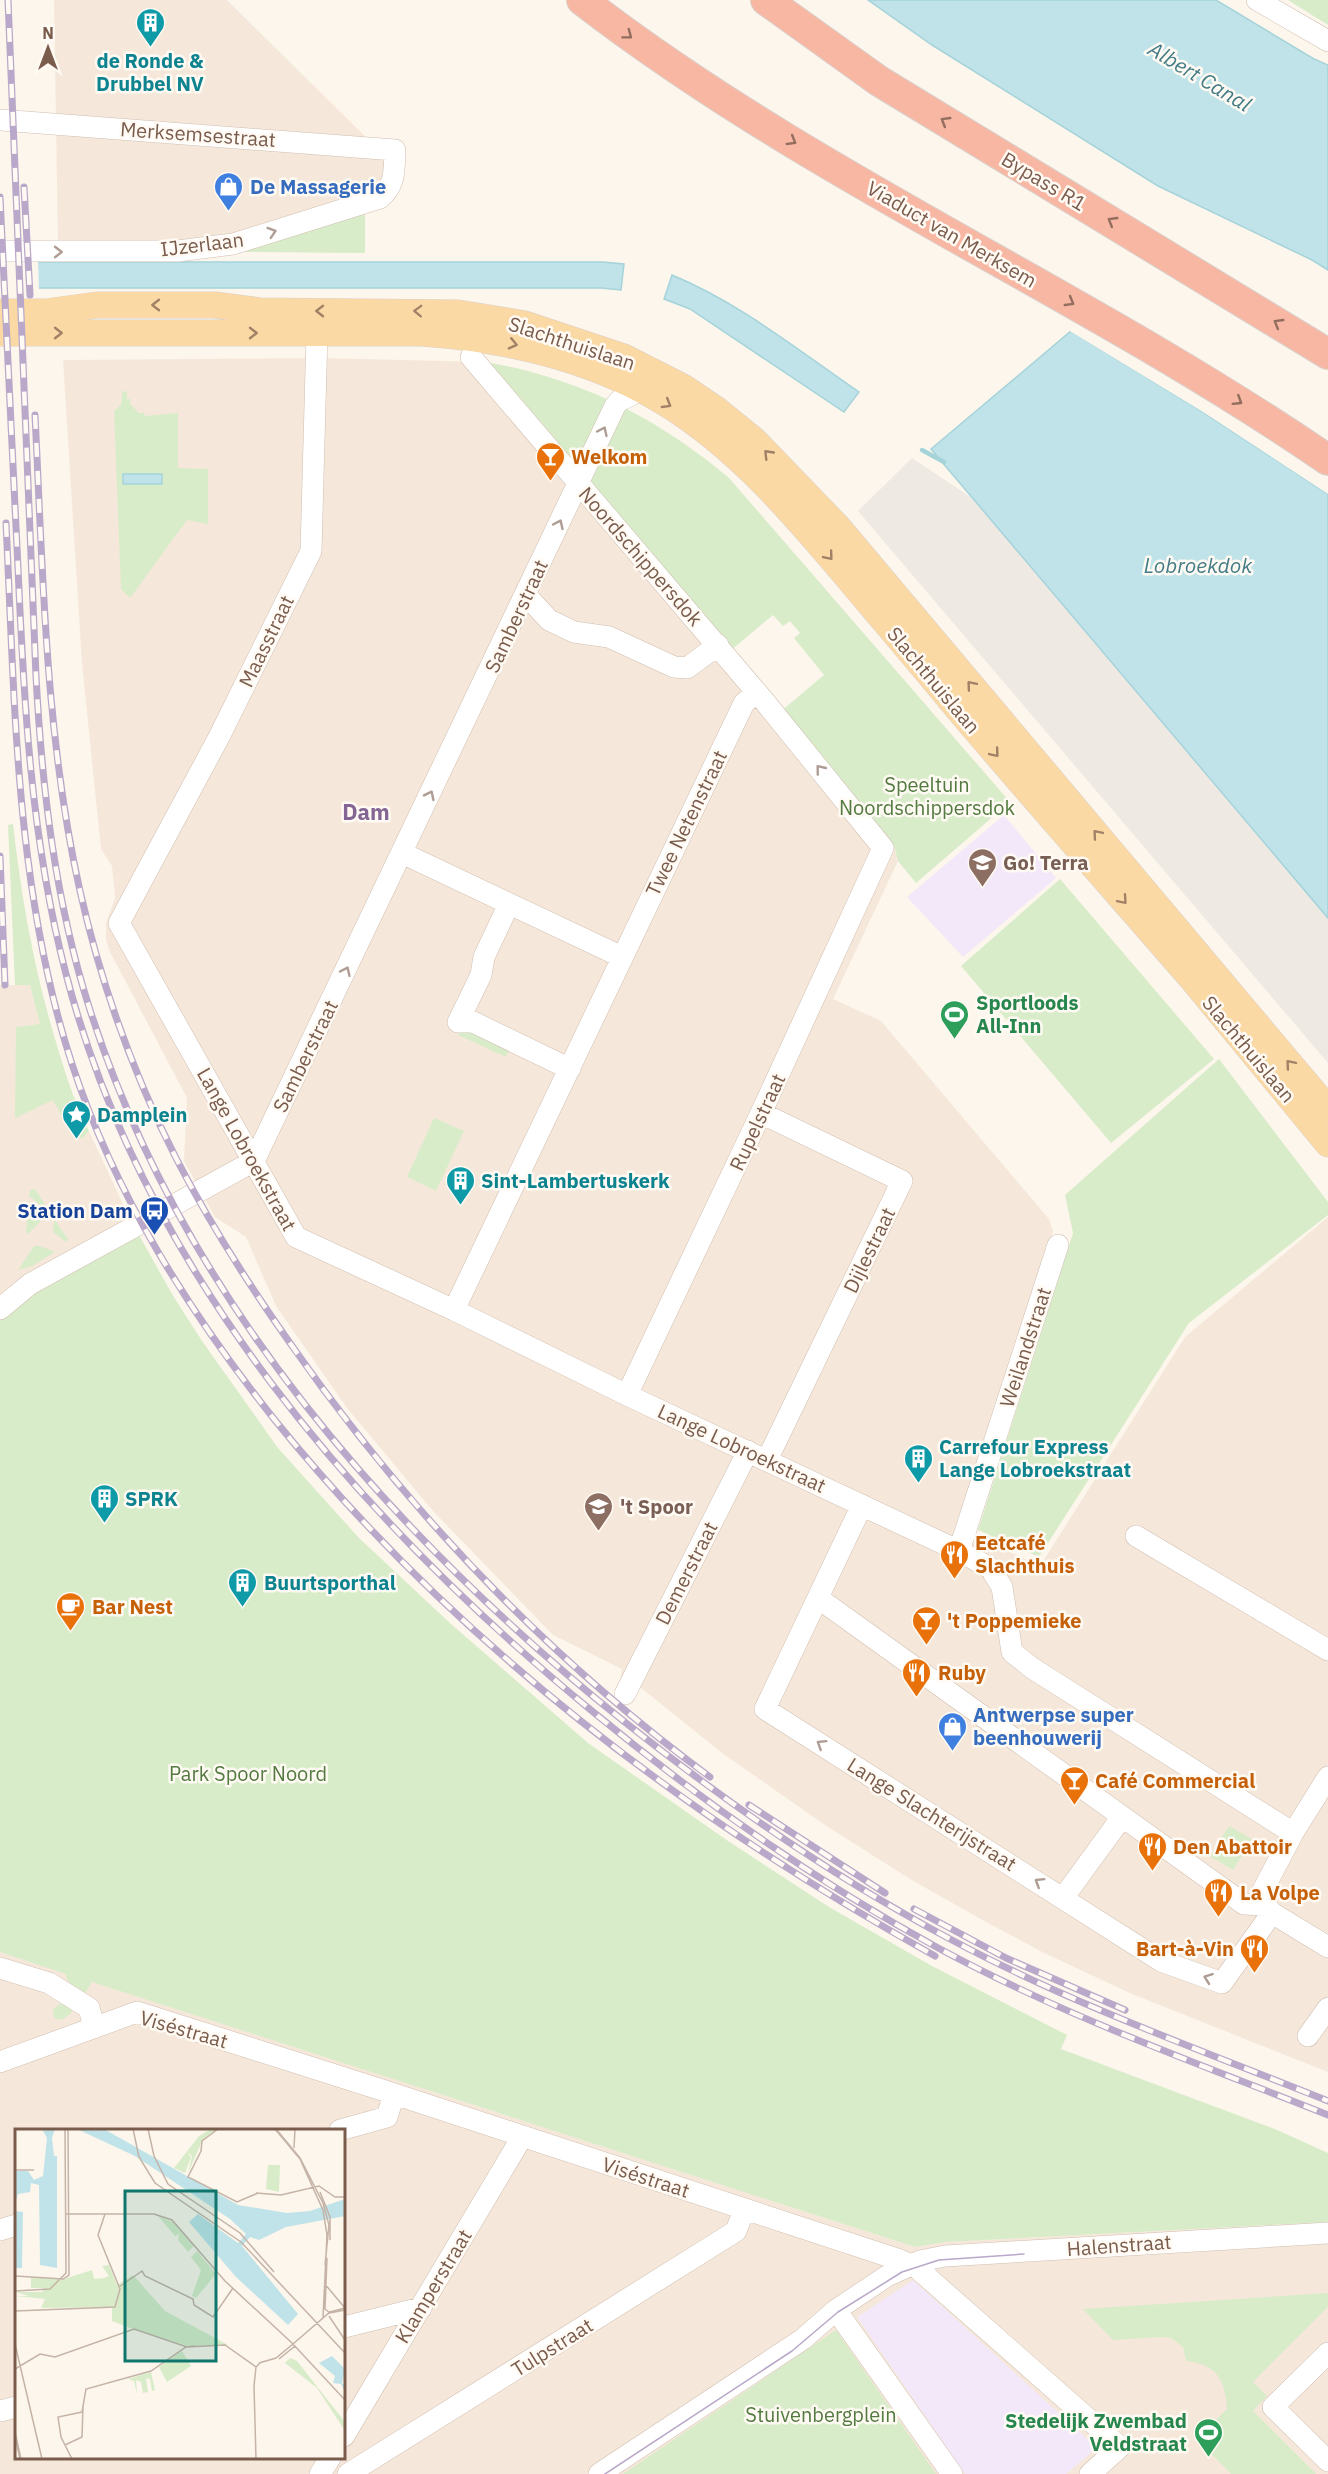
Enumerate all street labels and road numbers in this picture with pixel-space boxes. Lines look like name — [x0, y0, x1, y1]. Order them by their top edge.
street label: Merksemsestraat — [119, 115, 277, 153]
street label: Bypass R1 — [997, 145, 1091, 217]
street label: Viaduct van Merksem — [862, 174, 1042, 294]
street label: IJzerlaan — [159, 225, 245, 263]
street label: Slachthuislaan — [505, 310, 639, 376]
street label: Noordschippersdok — [573, 481, 709, 632]
street label: Samberstraat — [478, 555, 554, 677]
street label: Maasstraat — [232, 590, 300, 692]
street label: Slachthuislaan — [881, 621, 987, 739]
street label: Twee Netenstraat — [639, 746, 733, 900]
street label: Slachthuislaan — [1196, 990, 1302, 1108]
street label: Samberstraat — [266, 995, 344, 1117]
street label: Lange Lobroekstraat — [191, 1063, 303, 1235]
street label: Rupelstraat — [723, 1069, 791, 1175]
street label: Dijlestraat — [837, 1203, 901, 1297]
street label: Weilandstraat — [993, 1283, 1057, 1411]
street label: Lange Lobroekstraat — [653, 1397, 831, 1499]
street label: Demerstraat — [648, 1517, 724, 1629]
street label: Lange Slachterijstraat — [842, 1751, 1022, 1877]
street label: Viséstraat — [137, 2004, 231, 2054]
street label: Viséstraat — [599, 2150, 693, 2204]
street label: Klamperstraat — [388, 2224, 478, 2348]
street label: Halenstraat — [1066, 2228, 1172, 2262]
street label: Tulpstraat — [506, 2311, 598, 2383]

